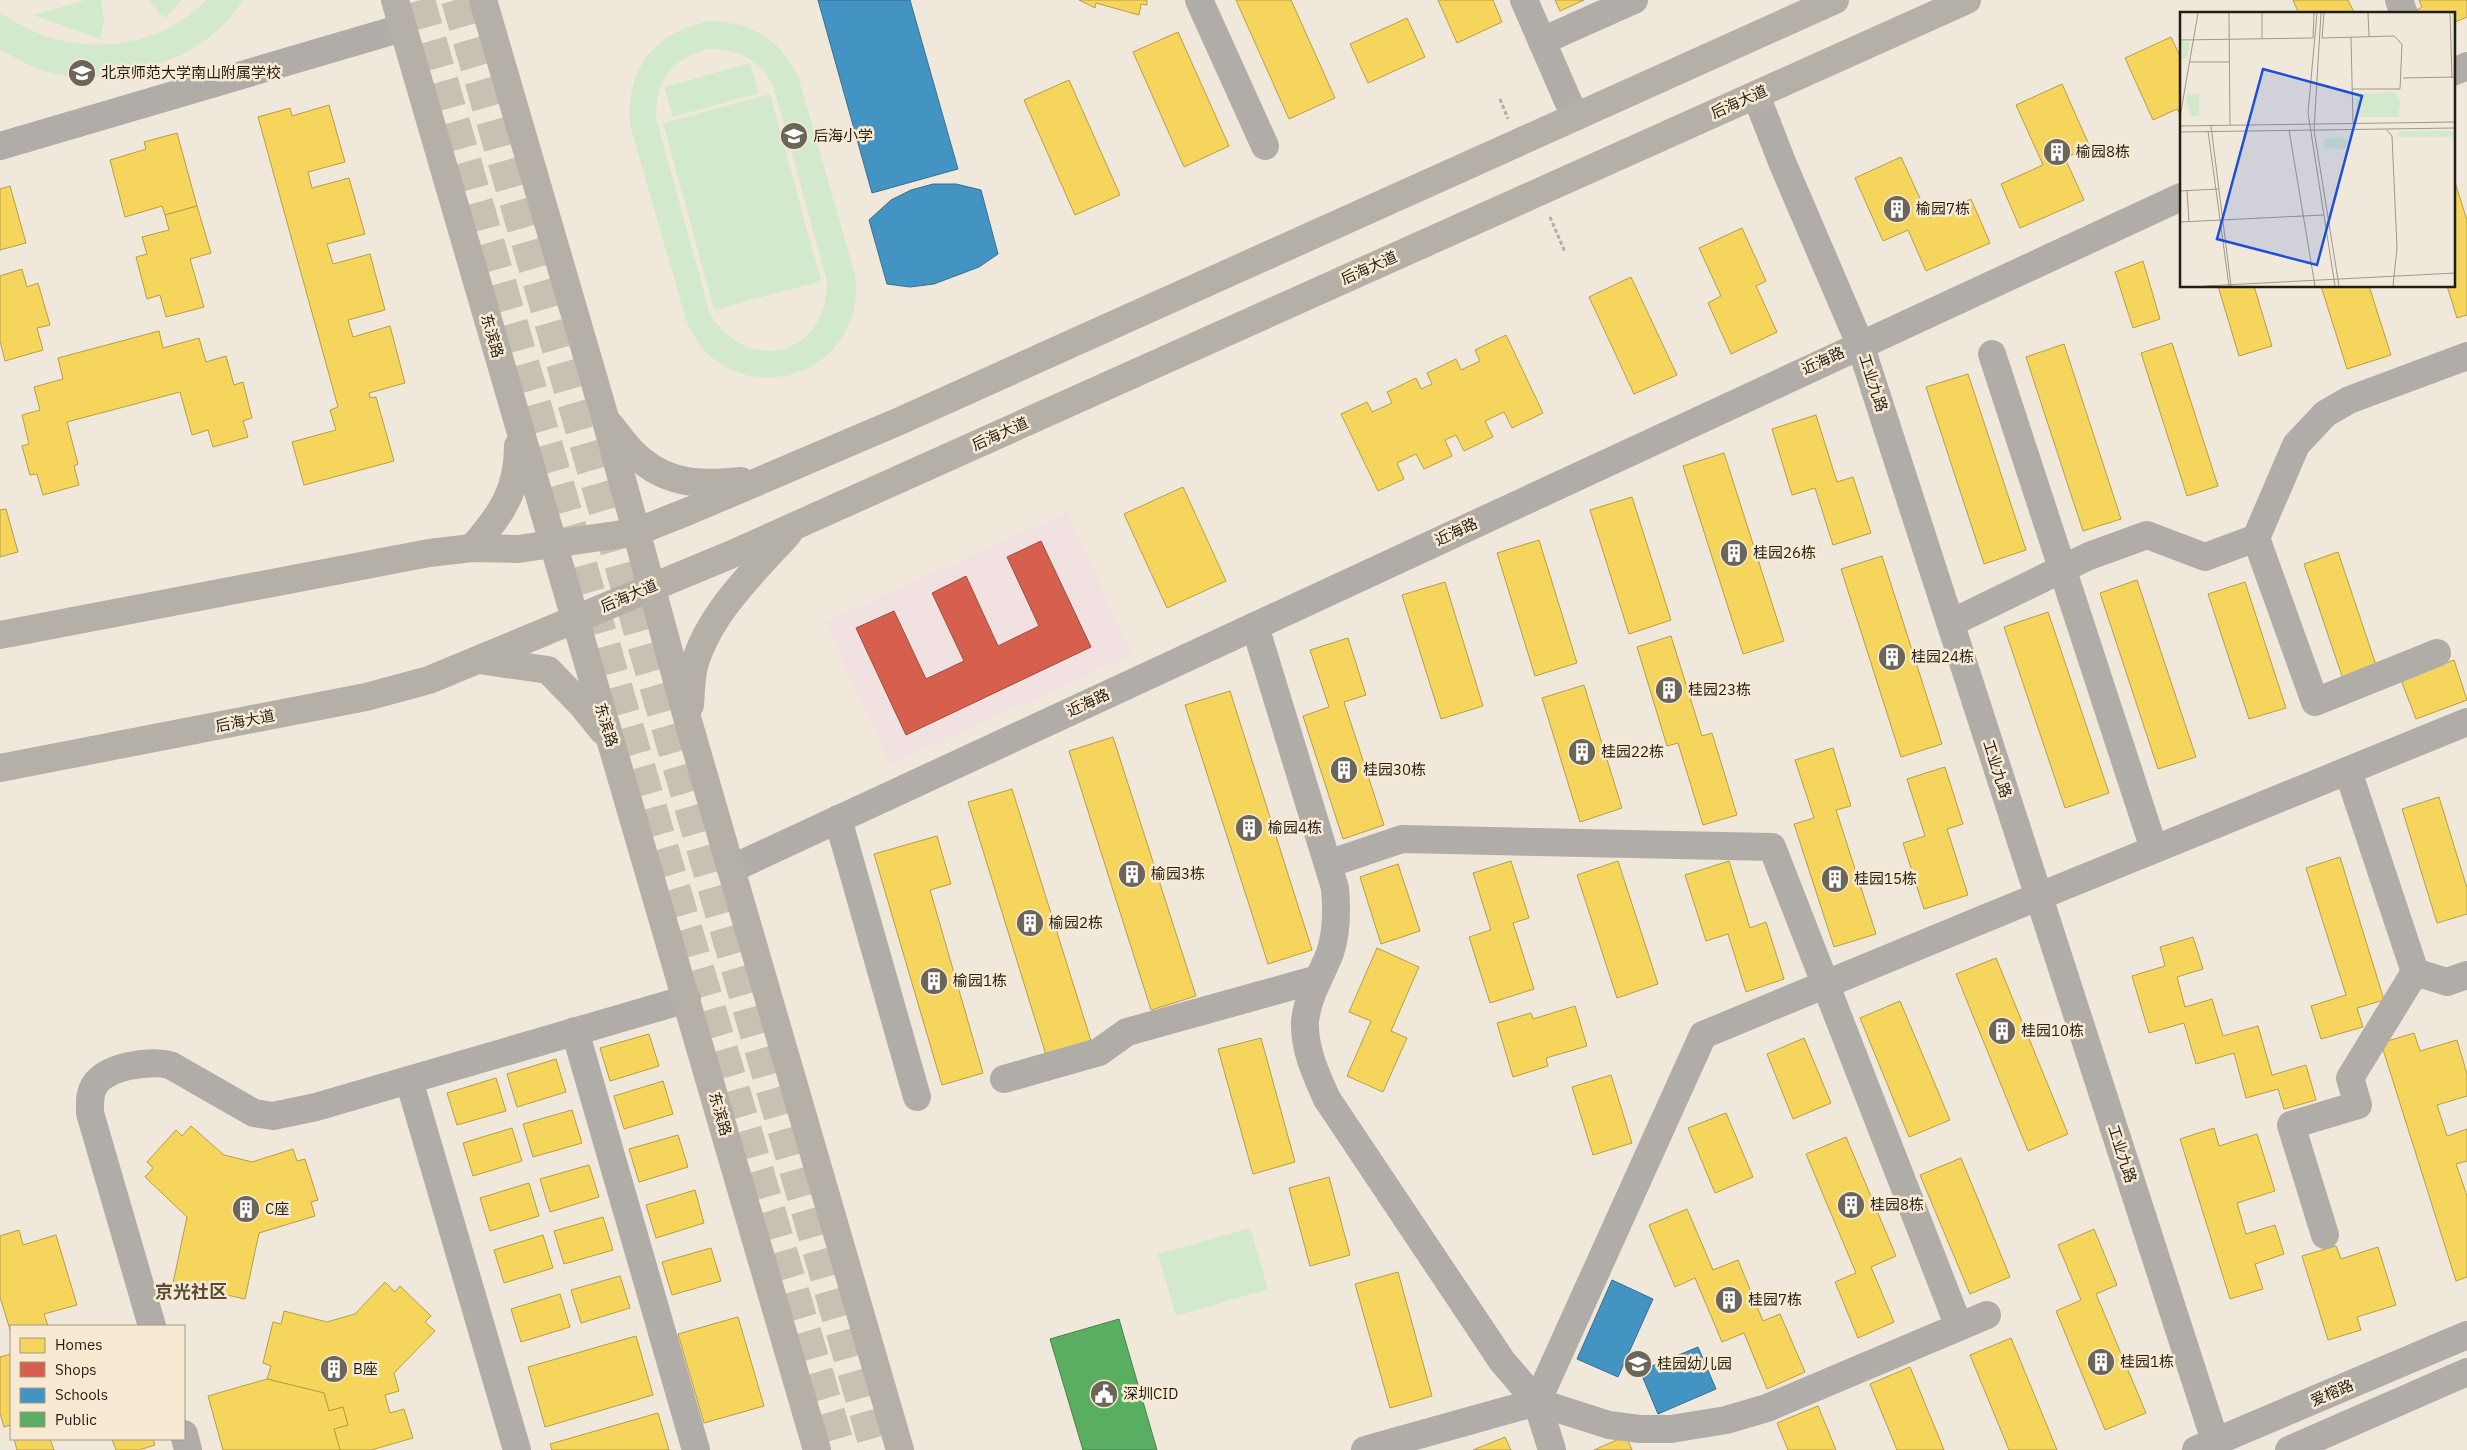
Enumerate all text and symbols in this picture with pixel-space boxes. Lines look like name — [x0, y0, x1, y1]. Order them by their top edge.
inset map — [2180, 12, 2454, 288]
school or university icon: 北京师范大学南山附属学校 — [67, 58, 97, 88]
place label: 北京师范大学南山附属学校 — [101, 63, 281, 82]
street label: 后海大道 — [1708, 81, 1770, 122]
school or university icon: 后海小学 — [779, 121, 809, 151]
place label: 后海小学 — [813, 126, 873, 145]
building icon: 榆园8栋 — [2042, 137, 2072, 167]
place label: 榆园8栋 — [2076, 142, 2130, 161]
building icon: 榆园7栋 — [1882, 194, 1912, 224]
place label: 榆园7栋 — [1916, 199, 1970, 218]
street label: 后海大道 — [1338, 247, 1400, 288]
street label: 东滨路 — [477, 312, 508, 360]
street label: 近海路 — [1798, 342, 1847, 379]
street label: 工业九路 — [1855, 351, 1892, 414]
street label: 后海大道 — [969, 413, 1031, 454]
street label: 近海路 — [1431, 513, 1480, 550]
building icon: 桂园26栋 — [1719, 538, 1749, 568]
place label: 桂园26栋 — [1753, 543, 1816, 562]
street label: 后海大道 — [597, 575, 660, 616]
building icon: 桂园24栋 — [1877, 642, 1907, 672]
place label: 桂园24栋 — [1911, 647, 1974, 666]
building icon: 桂园23栋 — [1654, 675, 1684, 705]
place label: 桂园23栋 — [1688, 680, 1751, 699]
street label: 近海路 — [1063, 684, 1112, 721]
street label: 东滨路 — [591, 701, 622, 749]
street label: 后海大道 — [214, 705, 276, 736]
building icon: 桂园22栋 — [1567, 737, 1597, 767]
street label: 工业九路 — [1979, 737, 2016, 800]
place label: 桂园22栋 — [1601, 742, 1664, 761]
building icon: 桂园30栋 — [1329, 755, 1359, 785]
place label: 桂园30栋 — [1363, 760, 1426, 779]
building icon: 榆园4栋 — [1234, 813, 1264, 843]
place label: 榆园4栋 — [1268, 818, 1322, 837]
building icon: 榆园3栋 — [1117, 859, 1147, 889]
place label: 榆园3栋 — [1151, 864, 1205, 883]
building icon: 桂园15栋 — [1820, 864, 1850, 894]
place label: 桂园15栋 — [1854, 869, 1917, 888]
building icon: 榆园2栋 — [1015, 908, 1045, 938]
place label: 榆园2栋 — [1049, 913, 1103, 932]
building icon: 榆园1栋 — [919, 966, 949, 996]
place label: 榆园1栋 — [953, 971, 1007, 990]
building icon: 桂园10栋 — [1987, 1016, 2017, 1046]
place label: 桂园10栋 — [2021, 1021, 2084, 1040]
street label: 东滨路 — [705, 1090, 736, 1138]
street label: 工业九路 — [2104, 1122, 2141, 1185]
building icon: 桂园8栋 — [1836, 1190, 1866, 1220]
building icon: C座 — [231, 1194, 261, 1224]
place label: 桂园8栋 — [1870, 1195, 1924, 1214]
place label: C座 — [265, 1199, 289, 1218]
district label: 京光社区 — [155, 1280, 227, 1303]
building icon: 桂园7栋 — [1714, 1285, 1744, 1315]
place label: 桂园7栋 — [1748, 1290, 1802, 1309]
legend — [10, 1325, 185, 1440]
text: Homes — [55, 1335, 103, 1354]
building icon: 桂园1栋 — [2086, 1347, 2116, 1377]
school or university icon: 桂园幼儿园 — [1623, 1349, 1653, 1379]
place label: 桂园1栋 — [2120, 1352, 2174, 1371]
building icon: B座 — [319, 1354, 349, 1384]
place label: 桂园幼儿园 — [1657, 1354, 1732, 1373]
place label: B座 — [353, 1359, 378, 1378]
text: Shops — [55, 1360, 97, 1379]
street label: 爱榕路 — [2307, 1375, 2356, 1410]
public building icon: 深圳CID — [1089, 1379, 1119, 1409]
place label: 深圳CID — [1123, 1384, 1178, 1403]
text: Schools — [55, 1385, 108, 1404]
text: Public — [55, 1410, 97, 1429]

